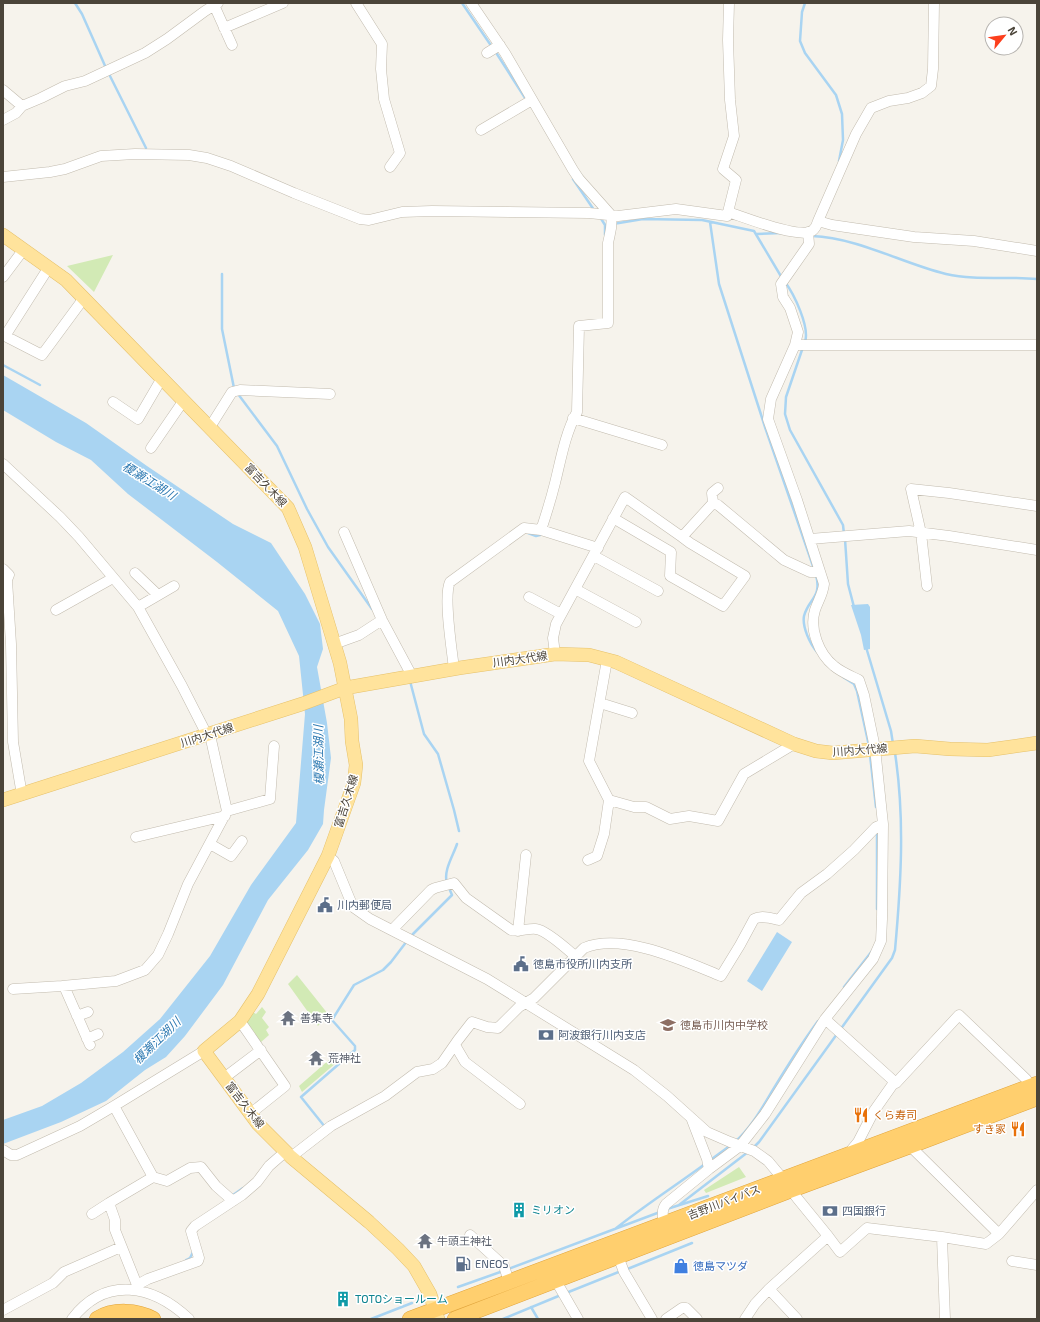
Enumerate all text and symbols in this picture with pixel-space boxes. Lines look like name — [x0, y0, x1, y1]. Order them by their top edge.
north arrow — [984, 16, 1024, 56]
text: N — [1006, 24, 1021, 38]
water label: 榎瀬江湖川 — [120, 458, 180, 503]
street label: 富吉久木線 — [243, 460, 290, 509]
street label: 川内大代線 — [492, 648, 548, 669]
street label: 川内大代線 — [179, 720, 235, 749]
water label: 榎瀬江湖川 — [310, 723, 326, 785]
street label: 川内大代線 — [832, 741, 888, 758]
street label: 富吉久木線 — [331, 773, 360, 829]
public building icon: 川内郵便局 — [316, 896, 334, 914]
place label: 川内郵便局 — [337, 898, 392, 911]
public building icon: 徳島市役所川内支所 — [512, 955, 530, 973]
place label: 徳島市役所川内支所 — [533, 957, 633, 970]
temple icon: 善集寺 — [279, 1009, 297, 1027]
place label: 善集寺 — [300, 1011, 333, 1024]
water label: 榎瀬江湖川 — [130, 1013, 184, 1066]
school or university icon: 徳島市川内中学校 — [659, 1016, 677, 1034]
place label: 徳島市川内中学校 — [680, 1018, 768, 1031]
bank icon: 阿波銀行川内支店 — [537, 1026, 555, 1044]
place label: 阿波銀行川内支店 — [558, 1028, 646, 1041]
temple icon: 荒神社 — [307, 1049, 325, 1067]
place label: 荒神社 — [328, 1051, 361, 1064]
street label: 富吉久木線 — [223, 1079, 267, 1130]
restaurant icon: くら寿司 — [852, 1106, 870, 1124]
place label: くら寿司 — [873, 1108, 917, 1121]
restaurant icon: すき家 — [1009, 1120, 1027, 1138]
place label: すき家 — [973, 1122, 1006, 1135]
street label: 吉野川バイパス — [686, 1182, 762, 1221]
building icon: ミリオン — [510, 1201, 528, 1219]
bank icon: 四国銀行 — [821, 1202, 839, 1220]
place label: ミリオン — [531, 1203, 575, 1216]
place label: 四国銀行 — [842, 1204, 886, 1217]
temple icon: 牛頭王神社 — [416, 1232, 434, 1250]
place label: 牛頭王神社 — [437, 1234, 492, 1247]
fuel station icon: ENEOS — [454, 1255, 472, 1273]
place label: ENEOS — [475, 1257, 509, 1270]
shop icon: 徳島マツダ — [672, 1257, 690, 1275]
place label: 徳島マツダ — [693, 1259, 748, 1272]
building icon: TOTOショールーム — [334, 1290, 352, 1308]
place label: TOTOショールーム — [355, 1292, 448, 1305]

